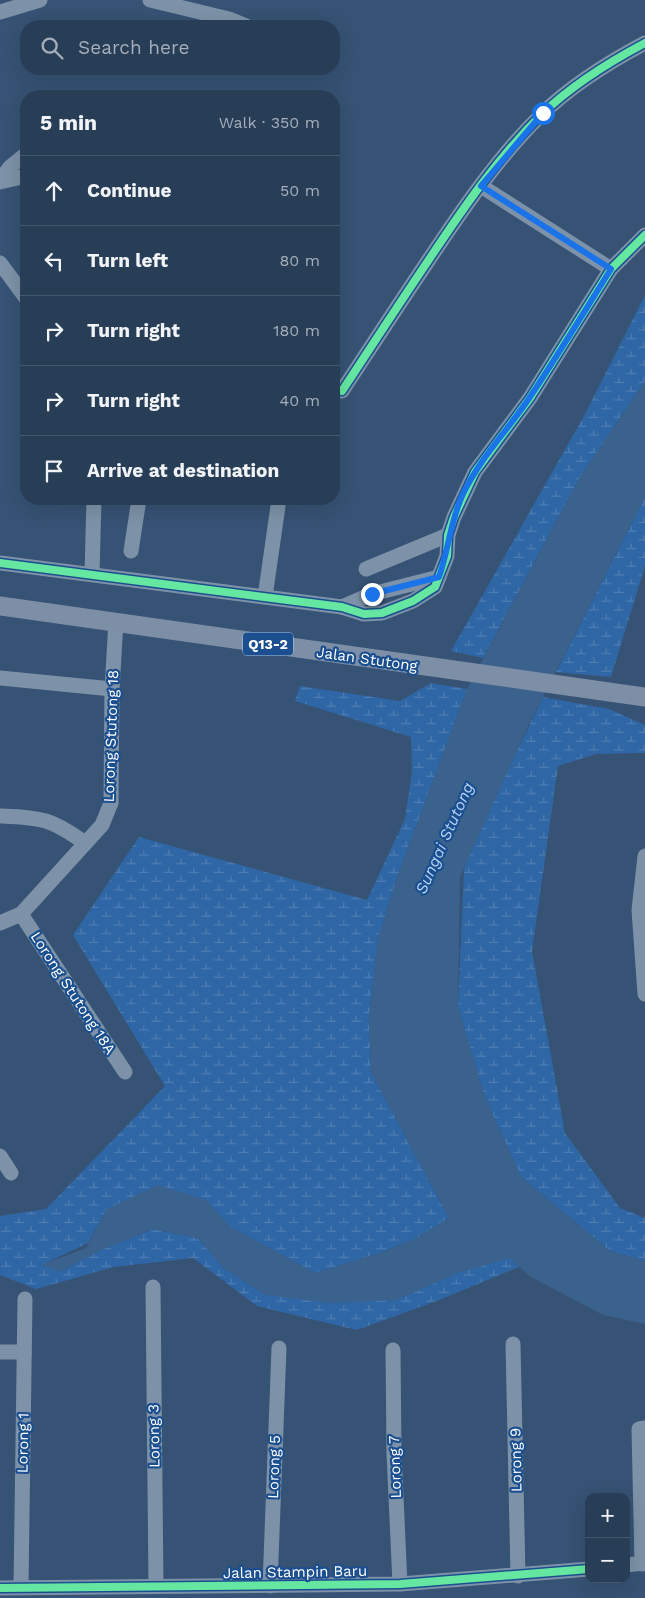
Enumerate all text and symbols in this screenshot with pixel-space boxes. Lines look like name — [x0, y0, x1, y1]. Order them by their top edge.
search box — [20, 20, 340, 75]
icon: search — [38, 34, 66, 62]
text: Search here — [78, 36, 189, 59]
route start — [532, 102, 555, 125]
text: 5 min — [40, 110, 97, 135]
text: Walk · 350 m — [219, 113, 320, 132]
icon: ahead — [40, 177, 68, 205]
text: Continue — [87, 179, 171, 202]
text: 50 m — [280, 181, 320, 200]
icon: left — [40, 247, 68, 275]
text: Turn left — [87, 249, 168, 272]
text: 80 m — [279, 251, 320, 270]
icon: right — [40, 317, 68, 345]
text: Turn right — [87, 319, 180, 342]
text: 180 m — [273, 321, 320, 340]
icon: right — [40, 387, 68, 415]
text: Turn right — [87, 389, 180, 412]
text: 40 m — [280, 391, 320, 410]
icon: arrive — [40, 457, 68, 485]
text: Arrive at destination — [87, 459, 279, 482]
route end — [361, 583, 384, 606]
road number: Q13-2 — [243, 633, 293, 656]
street label: Jalan Stutong — [315, 643, 419, 675]
street label: Lorong Stutong 18 — [100, 669, 122, 803]
water label: Sungai Stutong — [411, 779, 478, 897]
street label: Lorong Stutong 18A — [27, 928, 119, 1058]
street label: Lorong 3 — [144, 1404, 164, 1468]
street label: Lorong 1 — [13, 1413, 33, 1473]
street label: Lorong 9 — [506, 1428, 526, 1492]
street label: Lorong 5 — [264, 1435, 284, 1499]
street label: Lorong 7 — [385, 1435, 405, 1499]
map controls — [585, 1493, 630, 1583]
button: + — [585, 1493, 630, 1538]
button: − — [585, 1538, 630, 1583]
street label: Jalan Stampin Baru — [223, 1562, 367, 1582]

